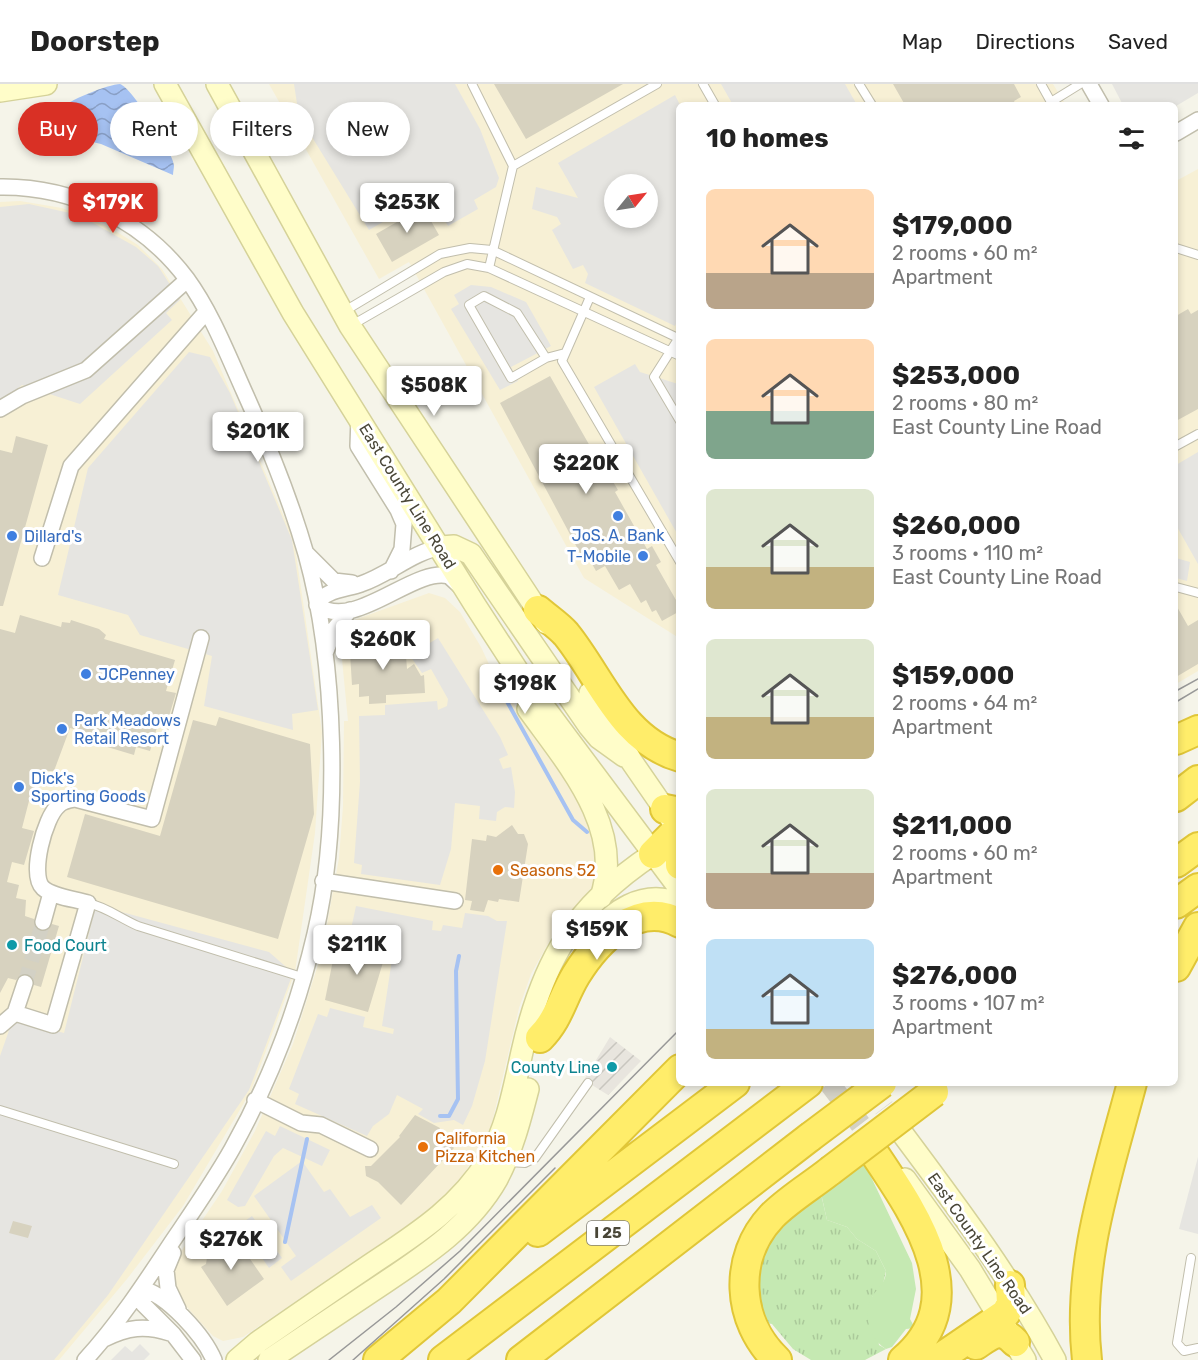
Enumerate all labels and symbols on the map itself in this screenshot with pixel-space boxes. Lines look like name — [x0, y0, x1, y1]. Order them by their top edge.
north arrow — [604, 174, 658, 228]
pin: $179K — [71, 183, 155, 234]
pin: $253K — [365, 183, 449, 234]
pin: $508K — [392, 366, 476, 417]
pin: $201K — [216, 412, 300, 463]
street label: East County Line Road — [355, 420, 460, 572]
pin: $220K — [544, 444, 628, 495]
marker: JoS. A. Bank — [611, 509, 625, 523]
place label: JoS. A. Bank — [572, 526, 665, 545]
place label: Dillard's — [24, 527, 82, 546]
marker: Dillard's — [5, 529, 19, 543]
place label: T-Mobile — [567, 547, 631, 566]
marker: T-Mobile — [636, 549, 650, 563]
pin: $260K — [341, 620, 425, 671]
pin: $198K — [483, 664, 567, 715]
place label: JCPenney — [98, 665, 175, 684]
marker: JCPenney — [79, 667, 93, 681]
place label: Park Meadows Retail Resort — [74, 711, 181, 748]
marker: Park Meadows Retail Resort — [55, 722, 69, 736]
place label: Dick's Sporting Goods — [31, 769, 146, 806]
marker: Dick's Sporting Goods — [12, 780, 26, 794]
place label: Seasons 52 — [510, 861, 596, 880]
marker: Seasons 52 — [491, 863, 505, 877]
pin: $159K — [555, 910, 639, 961]
pin: $211K — [315, 925, 399, 976]
place label: Food Court — [24, 936, 107, 955]
marker: Food Court — [5, 938, 19, 952]
place label: County Line — [511, 1058, 600, 1077]
marker: County Line — [605, 1060, 619, 1074]
place label: California Pizza Kitchen — [435, 1129, 535, 1166]
marker: California Pizza Kitchen — [416, 1140, 430, 1154]
street label: East County Line Road — [924, 1169, 1036, 1317]
pin: $276K — [189, 1220, 273, 1271]
road number: I 25 — [587, 1221, 629, 1245]

